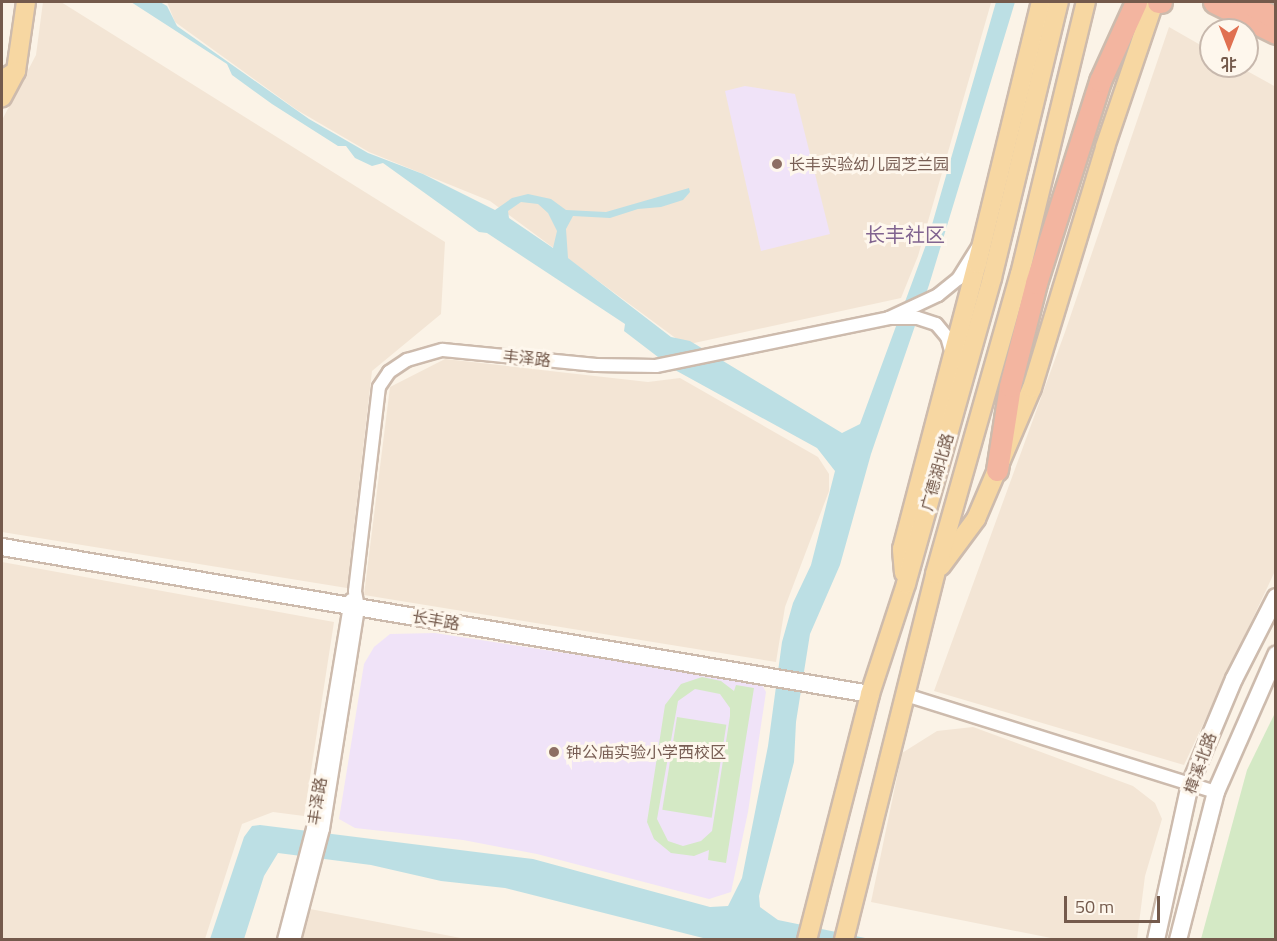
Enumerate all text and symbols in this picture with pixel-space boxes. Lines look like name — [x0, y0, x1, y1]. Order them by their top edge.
north arrow — [1199, 18, 1259, 78]
text: 北 — [1221, 52, 1237, 76]
place label: 长丰实验幼儿园芝兰园 — [789, 154, 949, 174]
marker: 长丰实验幼儿园芝兰园 — [770, 157, 784, 171]
district label: 长丰社区 — [865, 222, 945, 246]
street label: 丰泽路 — [502, 346, 552, 370]
street label: 广德湖北路 — [917, 431, 957, 513]
street label: 长丰路 — [411, 606, 461, 634]
street label: 樟溪北路 — [1180, 730, 1220, 796]
place label: 钟公庙实验小学西校区 — [566, 742, 726, 762]
marker: 钟公庙实验小学西校区 — [547, 745, 561, 759]
street label: 丰泽路 — [304, 776, 330, 826]
scale bar — [1067, 884, 1163, 922]
text: 50 m — [1075, 893, 1114, 920]

